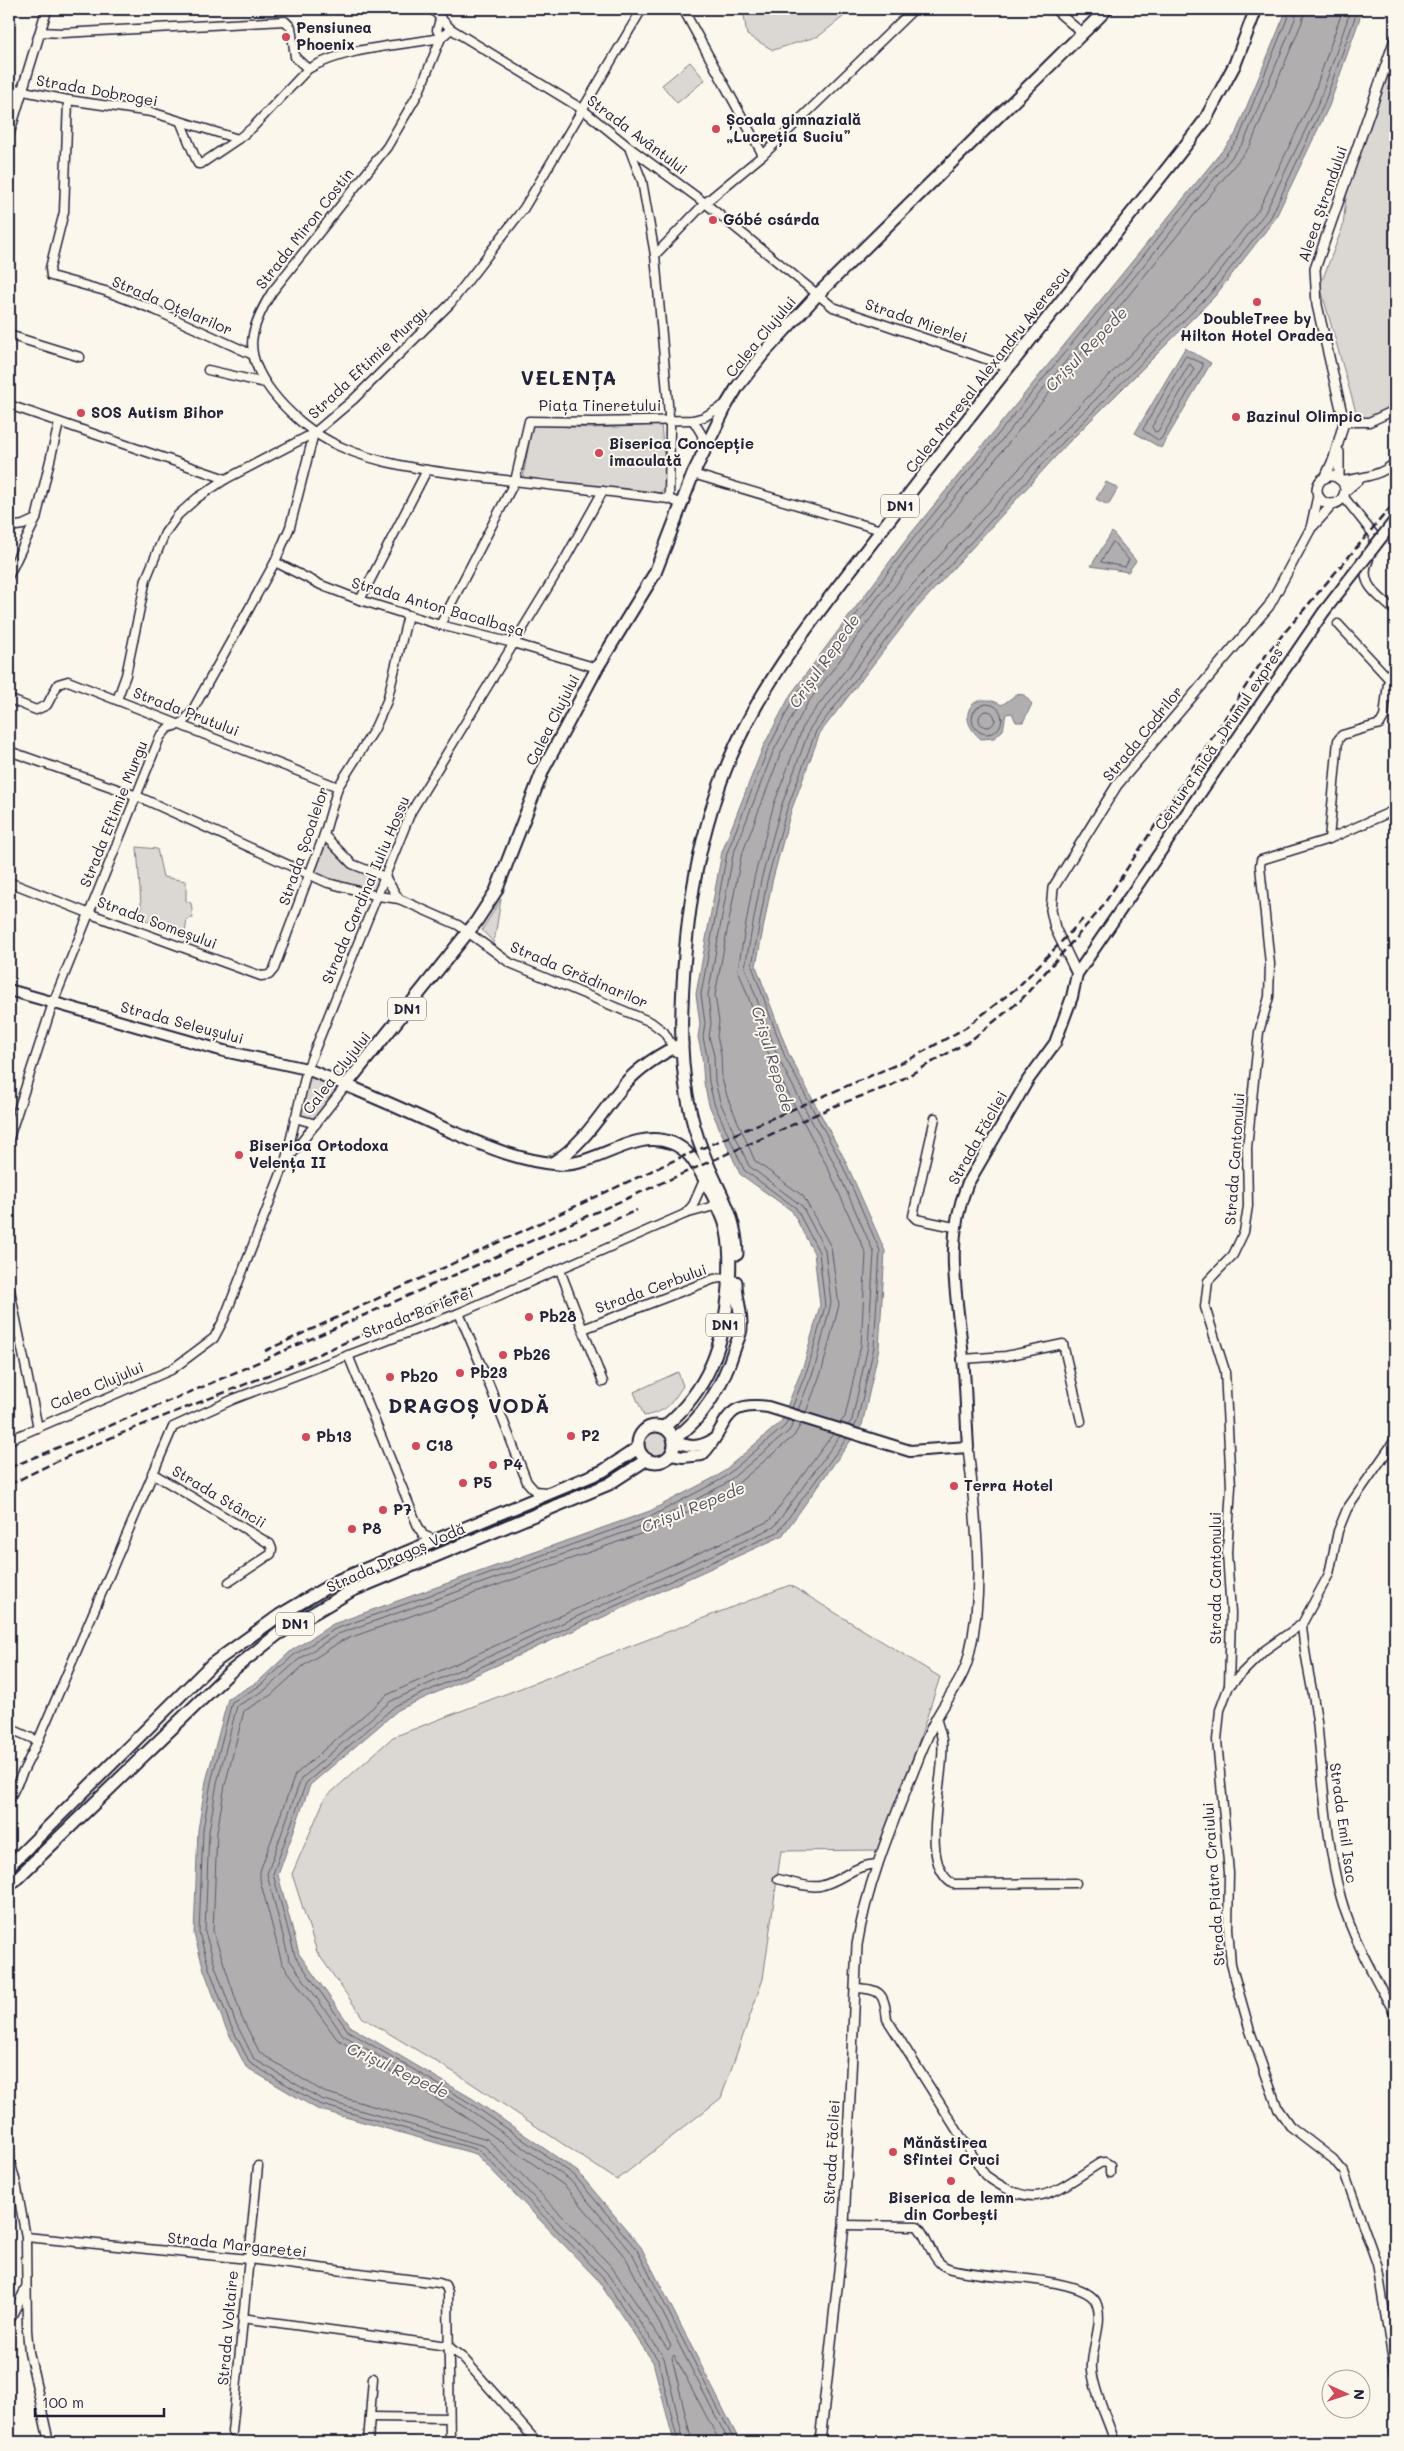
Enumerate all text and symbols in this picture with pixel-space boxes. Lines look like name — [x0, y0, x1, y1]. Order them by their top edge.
place label: Pensiunea Phoenix — [296, 17, 372, 54]
marker: Pensiunea Phoenix — [280, 31, 292, 43]
street label: Strada Dobrogei — [35, 69, 160, 111]
street label: Strada Avântului — [583, 90, 692, 179]
place label: Școala gimnazială „Lucreția Suciu” — [726, 109, 861, 147]
marker: Școala gimnazială „Lucreția Suciu” — [710, 123, 722, 135]
street label: Aleea Ștrandului — [1293, 143, 1352, 265]
street label: Strada Miron Costin — [251, 164, 358, 293]
place label: Góbé csárda — [723, 209, 820, 229]
marker: Góbé csárda — [707, 214, 719, 226]
street label: Calea Mareșal Alexandru Averescu — [900, 262, 1075, 477]
street label: Strada Oțelarilor — [109, 271, 236, 340]
street label: Calea Clujului — [721, 292, 800, 381]
street label: Strada Mierlei — [863, 293, 970, 347]
marker: DoubleTree by Hilton Hotel Oradea — [1251, 296, 1263, 308]
street label: Strada Eftimie Murgu — [303, 302, 431, 423]
water label: Crișul Repede — [1040, 302, 1132, 396]
place label: DoubleTree by Hilton Hotel Oradea — [1180, 308, 1334, 345]
district label: VELENȚA — [521, 364, 617, 391]
street label: Piața Tineretului — [539, 395, 661, 416]
place label: SOS Autism Bihor — [91, 402, 224, 422]
place label: Bazinul Olimpic — [1246, 406, 1362, 426]
marker: SOS Autism Bihor — [75, 407, 87, 419]
marker: Bazinul Olimpic — [1230, 411, 1242, 423]
place label: Biserica Concepție imaculată — [609, 433, 754, 470]
marker: Biserica Concepție imaculată — [593, 447, 605, 459]
road number: DN1 — [881, 494, 919, 518]
street label: Strada Anton Bacalbașa — [349, 572, 527, 641]
water label: Crișul Repede — [783, 610, 865, 712]
street label: Centura mică „Drumul expres” — [1150, 637, 1291, 833]
street label: Calea Clujului — [521, 671, 584, 769]
street label: Strada Prutului — [131, 682, 242, 740]
street label: Strada Codrilor — [1098, 682, 1187, 785]
street label: Strada Eftimie Murgu — [75, 737, 152, 890]
street label: Strada Școalelor — [273, 784, 334, 908]
street label: Strada Cardinal Iuliu Hossu — [316, 793, 414, 986]
street label: Strada Someșului — [94, 891, 220, 954]
street label: Strada Grădinarilor — [508, 936, 651, 1012]
street label: Strada Seleușului — [118, 996, 246, 1049]
road number: DN1 — [388, 998, 426, 1021]
water label: Crișul Repede — [746, 1003, 800, 1115]
street label: Calea Clujului — [298, 1027, 375, 1118]
street label: Strada Făcliei — [943, 1087, 1011, 1188]
street label: Strada Cantonului — [1219, 1092, 1249, 1226]
place label: Biserica Ortodoxa Velența II — [249, 1135, 389, 1173]
marker: Biserica Ortodoxa Velența II — [233, 1149, 245, 1161]
street label: Strada Cerbului — [592, 1259, 709, 1318]
street label: Strada Barierei — [359, 1282, 476, 1342]
place label: Pb28 — [539, 1306, 576, 1326]
marker: Pb28 — [523, 1311, 535, 1323]
road number: DN1 — [706, 1314, 744, 1336]
place label: Pb26 — [513, 1344, 550, 1364]
marker: Pb26 — [497, 1349, 509, 1361]
street label: Calea Clujului — [47, 1356, 146, 1414]
place label: Pb23 — [470, 1362, 507, 1382]
place label: Pb20 — [400, 1366, 438, 1386]
marker: Pb23 — [454, 1367, 466, 1379]
marker: Pb20 — [384, 1371, 396, 1383]
district label: DRAGOȘ VODĂ — [388, 1392, 550, 1419]
place label: P2 — [581, 1425, 600, 1445]
place label: Pb13 — [316, 1426, 351, 1446]
marker: P2 — [565, 1430, 577, 1442]
marker: Pb13 — [300, 1431, 312, 1443]
place label: C18 — [426, 1435, 453, 1455]
marker: C18 — [410, 1440, 422, 1452]
place label: P4 — [503, 1454, 523, 1474]
marker: P4 — [487, 1459, 499, 1471]
street label: Strada Stâncii — [169, 1460, 270, 1532]
place label: P5 — [473, 1472, 492, 1492]
place label: Terra Hotel — [964, 1475, 1053, 1495]
water label: Crișul Repede — [638, 1476, 748, 1538]
marker: P5 — [457, 1477, 469, 1489]
marker: Terra Hotel — [948, 1480, 960, 1492]
place label: P7 — [393, 1499, 412, 1519]
marker: P7 — [377, 1504, 389, 1516]
street label: Strada Cantonului — [1205, 1512, 1225, 1644]
street label: Strada Dragoș Vodă — [323, 1517, 469, 1598]
place label: P8 — [362, 1518, 382, 1538]
marker: P8 — [346, 1523, 358, 1535]
road number: DN1 — [276, 1612, 314, 1636]
street label: Strada Emil Isac — [1326, 1761, 1362, 1884]
street label: Strada Piatra Craiului — [1197, 1802, 1229, 1967]
water label: Crișul Repede — [343, 2037, 453, 2103]
street label: Strada Făcliei — [818, 2099, 844, 2205]
place label: Mănăstirea Sfintei Cruci — [903, 2132, 1000, 2169]
marker: Mănăstirea Sfintei Cruci — [887, 2146, 899, 2158]
marker: Biserica de lemn din Corbești — [945, 2175, 957, 2187]
place label: Biserica de lemn din Corbești — [888, 2187, 1014, 2225]
street label: Strada Margaretei — [167, 2227, 308, 2261]
street label: Strada Voltaire — [212, 2270, 242, 2386]
north arrow — [1322, 2368, 1372, 2418]
scale bar — [35, 2386, 164, 2418]
text: N — [1350, 2389, 1369, 2401]
text: 100 m — [42, 2392, 84, 2412]

